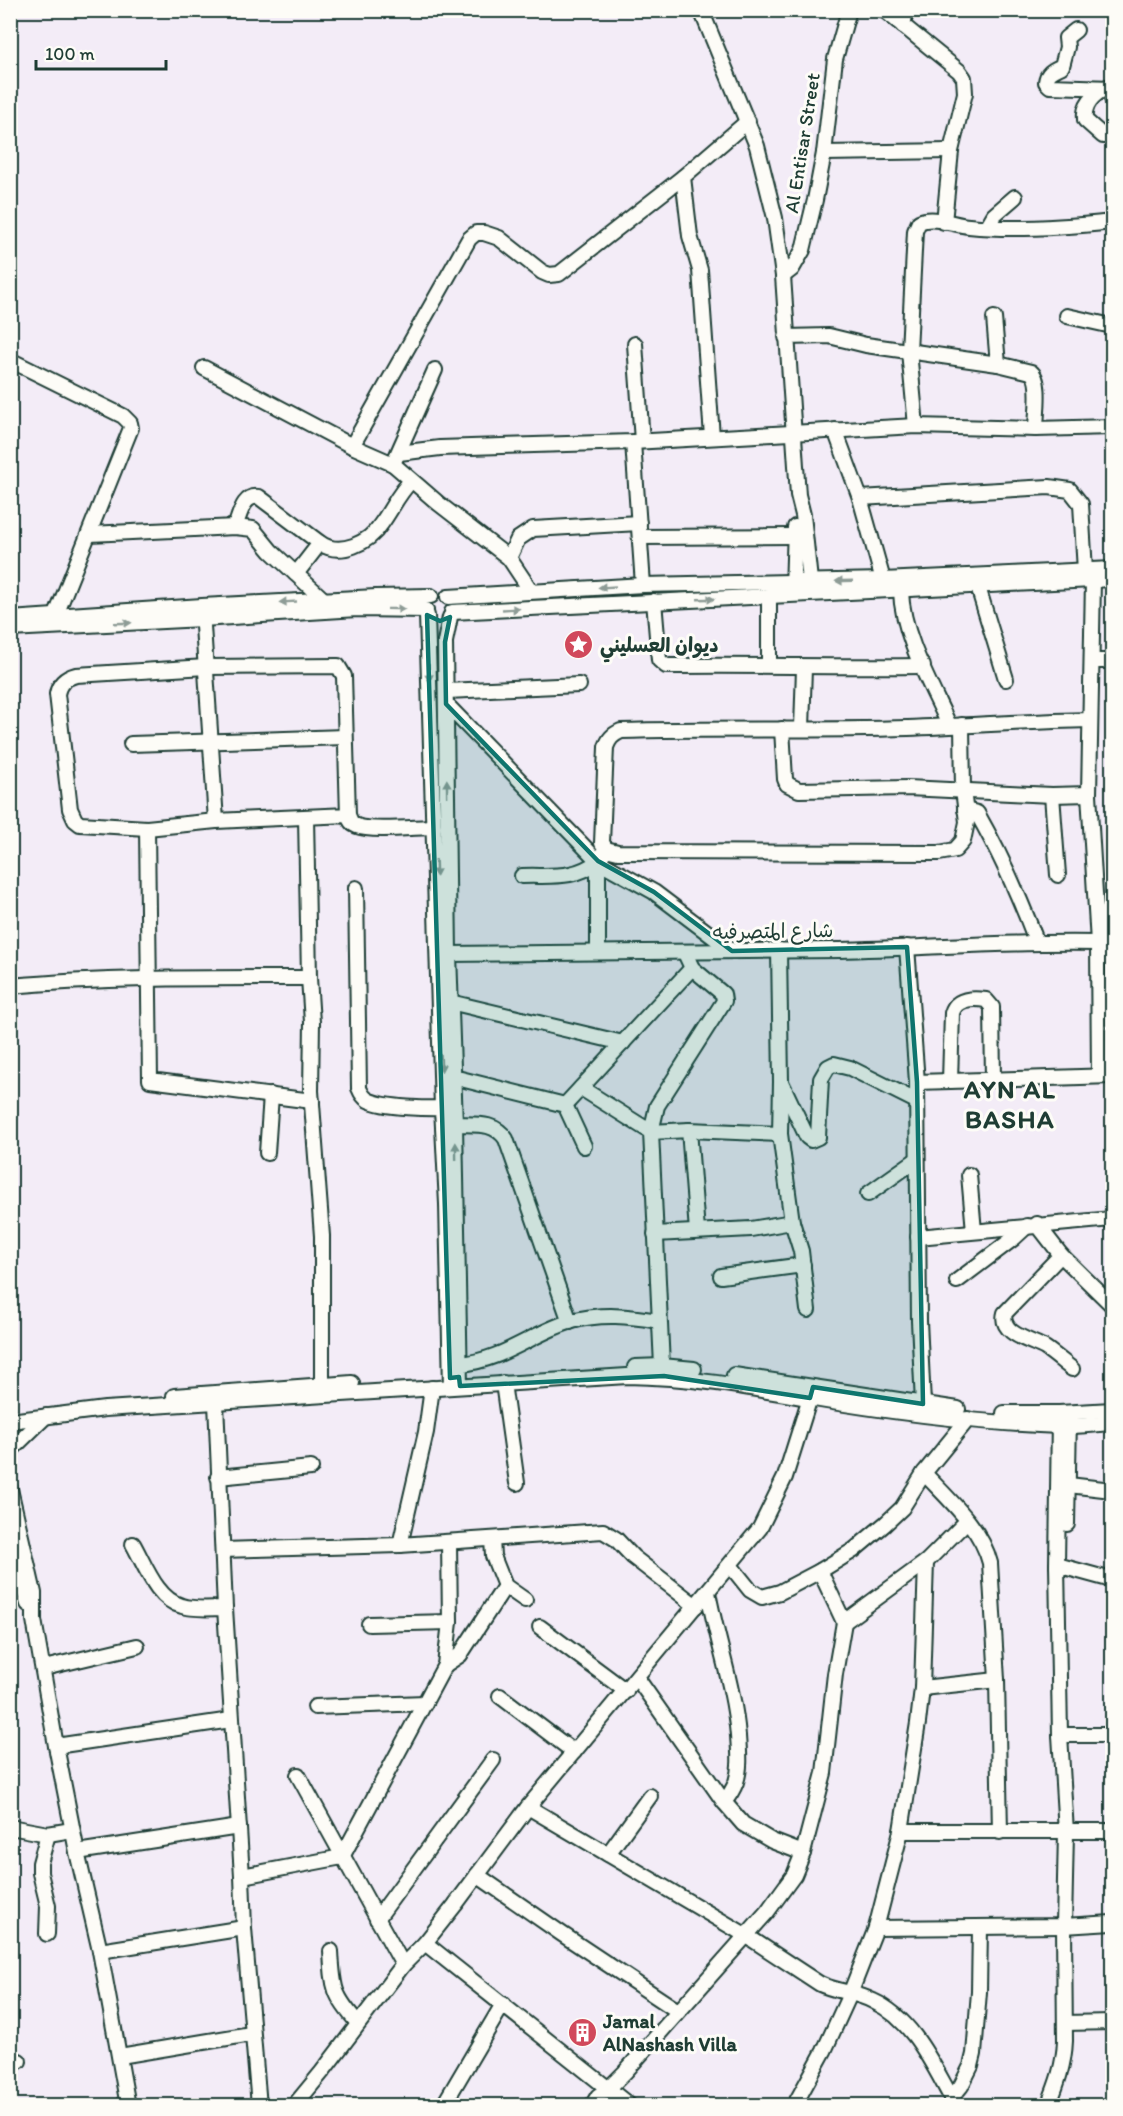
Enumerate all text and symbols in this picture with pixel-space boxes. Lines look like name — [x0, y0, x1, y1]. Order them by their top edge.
scale bar — [36, 33, 166, 71]
text: 100 m — [45, 43, 95, 65]
street label: Al Entisar Street — [779, 71, 825, 215]
one-way arrow — [835, 577, 854, 586]
one-way arrow — [598, 583, 617, 592]
one-way arrow — [696, 594, 715, 603]
one-way arrow — [278, 597, 297, 606]
one-way arrow — [387, 604, 406, 614]
one-way arrow — [501, 604, 520, 613]
one-way arrow — [113, 618, 132, 627]
place icon: ديوان العسليني — [563, 629, 595, 661]
place label: ديوان العسليني — [600, 633, 718, 663]
one-way arrow — [425, 664, 434, 683]
one-way arrow — [442, 778, 452, 797]
one-way arrow — [431, 859, 440, 878]
street label: شارع المتصرفيه — [712, 918, 834, 946]
one-way arrow — [436, 1053, 445, 1072]
district label: AYN AL BASHA — [963, 1073, 1056, 1135]
one-way arrow — [451, 1141, 461, 1160]
place label: Jamal AlNashash Villa — [602, 2009, 738, 2056]
building icon: Jamal AlNashash Villa — [566, 2017, 598, 2049]

